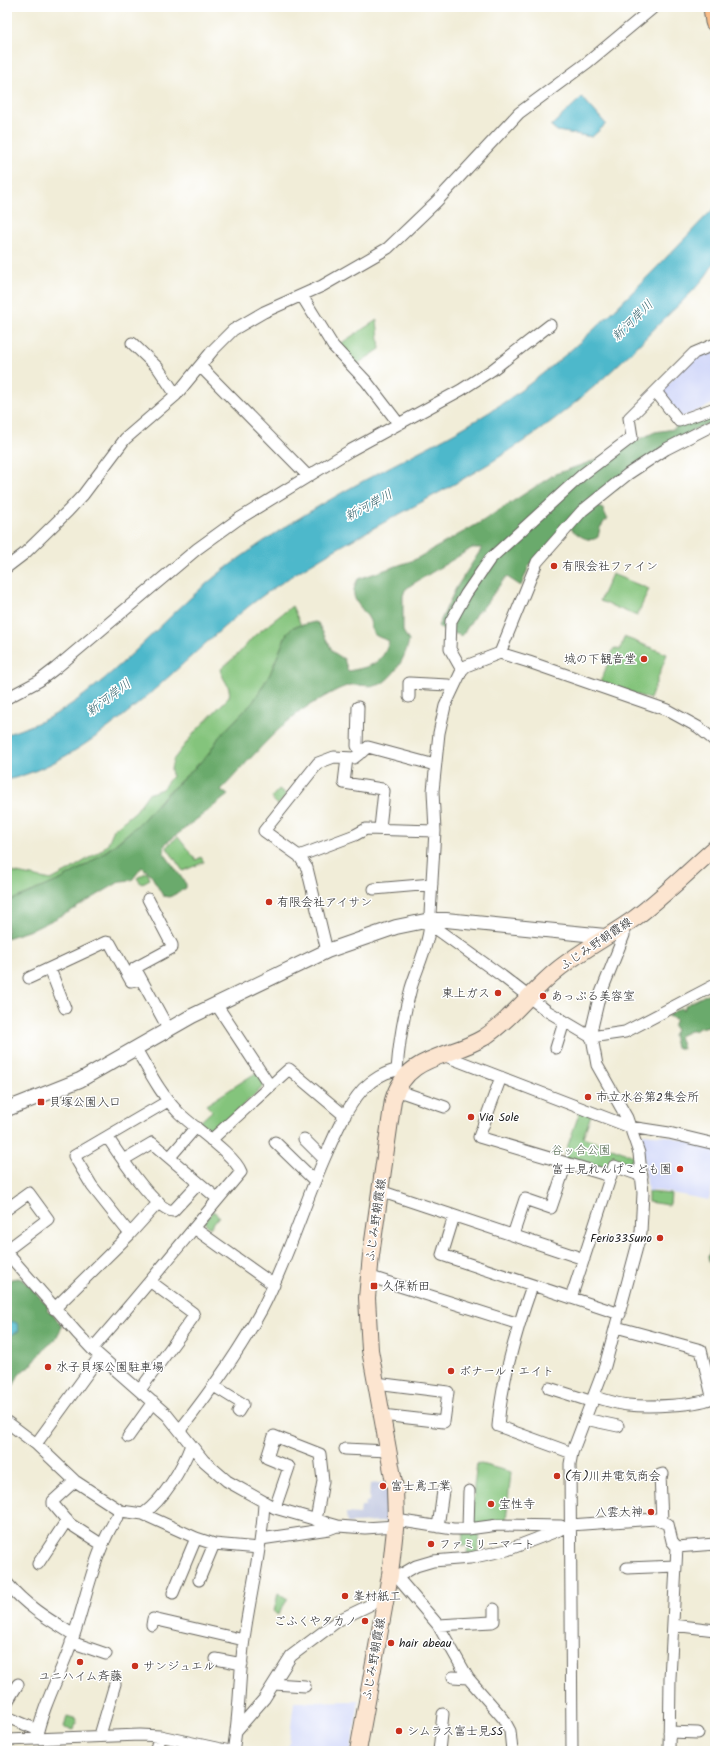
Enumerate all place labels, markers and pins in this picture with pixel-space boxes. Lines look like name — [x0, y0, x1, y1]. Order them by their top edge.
place label: 有限会社ファイン — [562, 557, 658, 576]
marker: 有限会社ファイン — [549, 561, 559, 571]
place label: 城の下観音堂 — [564, 650, 636, 669]
marker: 城の下観音堂 — [639, 654, 649, 664]
place label: 有限会社アイサン — [277, 893, 372, 912]
marker: 有限会社アイサン — [264, 897, 274, 907]
place label: 東上ガス — [442, 984, 490, 1003]
place label: あっぷる美容室 — [551, 987, 635, 1006]
marker: 東上ガス — [493, 988, 503, 998]
marker: あっぷる美容室 — [538, 991, 548, 1001]
place label: 市立水谷第2集会所 — [596, 1088, 699, 1107]
marker: 市立水谷第2集会所 — [583, 1092, 593, 1102]
place label: 貝塚公園入口 — [49, 1093, 121, 1112]
marker: 貝塚公園入口 — [36, 1097, 46, 1107]
place label: Via Sole — [479, 1108, 519, 1127]
marker: Via Sole — [466, 1112, 476, 1122]
place label: 富士見れんげこども園 — [552, 1160, 672, 1179]
marker: 富士見れんげこども園 — [675, 1164, 685, 1174]
place label: Ferio335uno — [590, 1229, 652, 1248]
marker: Ferio335uno — [655, 1233, 665, 1243]
place label: 久保新田 — [382, 1277, 430, 1296]
marker: 久保新田 — [369, 1281, 379, 1291]
place label: 水子貝塚公園駐車場 — [56, 1358, 164, 1377]
marker: 水子貝塚公園駐車場 — [43, 1362, 53, 1372]
place label: ボナール・エイト — [459, 1362, 554, 1381]
marker: ボナール・エイト — [446, 1366, 456, 1376]
place label: (有)川井電気商会 — [565, 1467, 661, 1486]
marker: (有)川井電気商会 — [552, 1471, 562, 1481]
place label: 富士鳶工業 — [391, 1477, 451, 1496]
marker: 富士鳶工業 — [378, 1481, 388, 1491]
place label: 宝性寺 — [499, 1495, 535, 1514]
marker: 宝性寺 — [486, 1499, 496, 1509]
place label: 八雲大神 — [595, 1503, 643, 1522]
marker: 八雲大神 — [646, 1507, 656, 1517]
place label: ファミリーマート — [439, 1535, 535, 1554]
marker: ファミリーマート — [426, 1539, 436, 1549]
place label: 峯村紙工 — [353, 1587, 401, 1606]
marker: 峯村紙工 — [340, 1591, 350, 1601]
place label: ごふくやタカノ — [274, 1612, 357, 1631]
marker: ごふくやタカノ — [360, 1616, 370, 1626]
place label: hair abeau — [399, 1634, 452, 1653]
marker: hair abeau — [386, 1638, 396, 1648]
marker: ユニハイム斉藤 — [75, 1657, 85, 1667]
place label: サンジュエル — [143, 1657, 215, 1676]
marker: サンジュエル — [130, 1661, 140, 1671]
place label: ユニハイム斉藤 — [38, 1667, 123, 1686]
place label: シムラス富士見SS — [407, 1722, 504, 1741]
marker: シムラス富士見SS — [394, 1726, 404, 1736]

